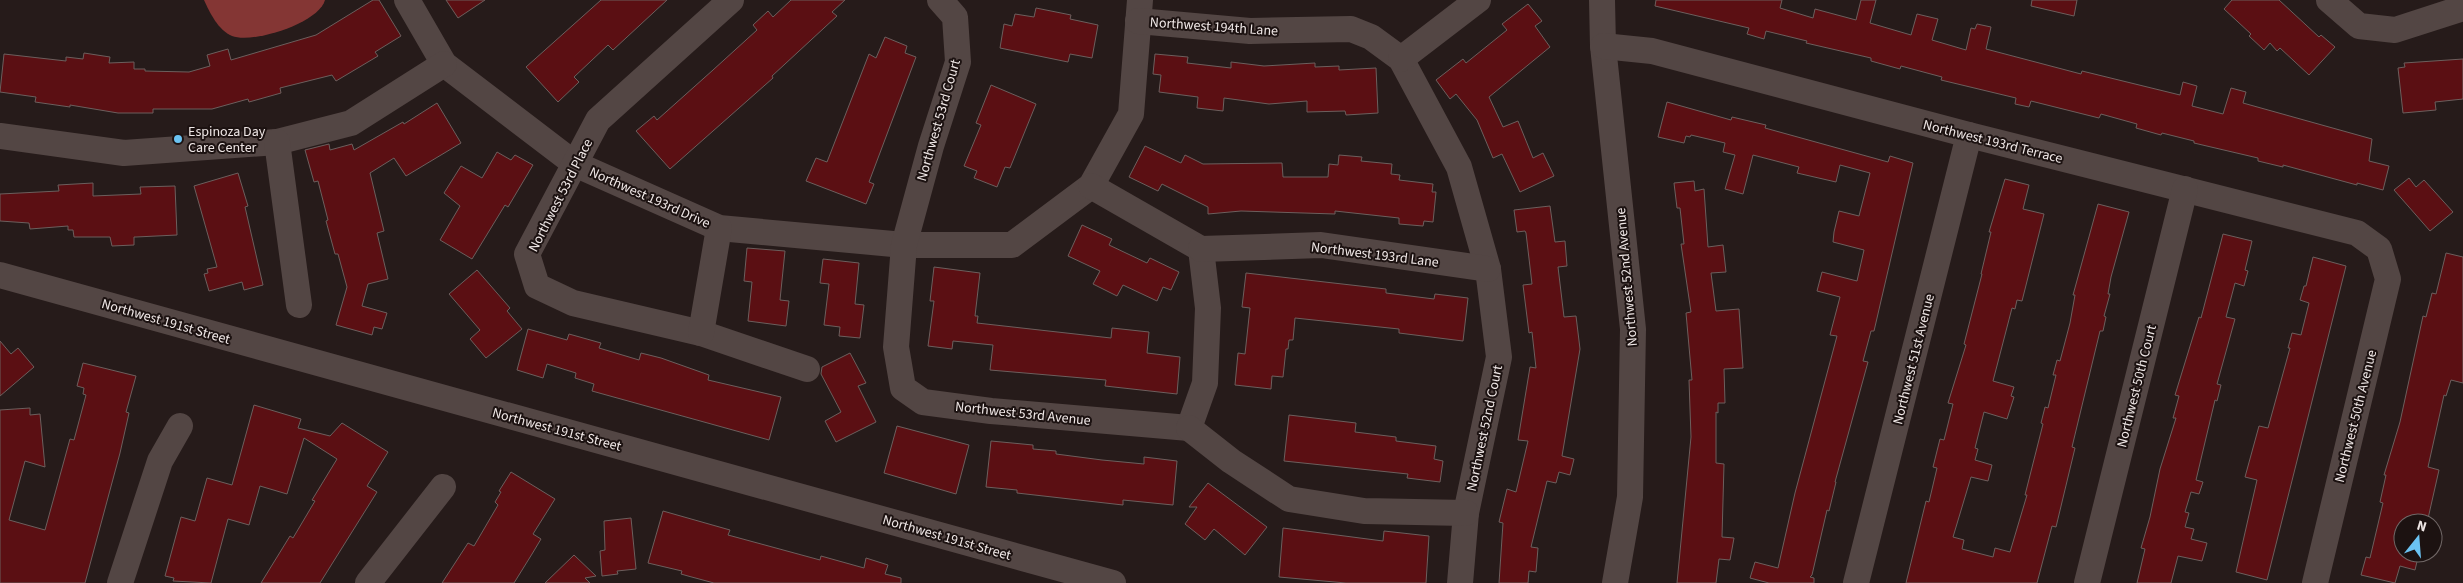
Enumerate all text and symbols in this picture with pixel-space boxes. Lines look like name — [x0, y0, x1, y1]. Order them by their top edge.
street label: Northwest 194th Lane — [1149, 13, 1279, 41]
street label: Northwest 53rd Court — [912, 57, 966, 184]
street label: Northwest 193rd Terrace — [1921, 115, 2065, 169]
place label: Espinoza Day Care Center — [188, 122, 266, 158]
marker: Espinoza Day Care Center — [172, 133, 184, 145]
street label: Northwest 53rd Place — [524, 135, 598, 256]
street label: Northwest 193rd Drive — [586, 162, 713, 234]
street label: Northwest 52nd Avenue — [1611, 207, 1643, 347]
street label: Northwest 193rd Lane — [1310, 237, 1440, 273]
street label: Northwest 51st Avenue — [1888, 292, 1940, 427]
street label: Northwest 191st Street — [99, 294, 233, 350]
street label: Northwest 50th Court — [2112, 323, 2162, 450]
street label: Northwest 50th Avenue — [2330, 348, 2382, 485]
street label: Northwest 52nd Court — [1462, 363, 1508, 493]
street label: Northwest 53rd Avenue — [954, 397, 1092, 431]
street label: Northwest 191st Street — [490, 403, 624, 457]
street label: Northwest 191st Street — [880, 510, 1014, 566]
north arrow — [2393, 513, 2443, 563]
text: N — [2414, 516, 2429, 537]

